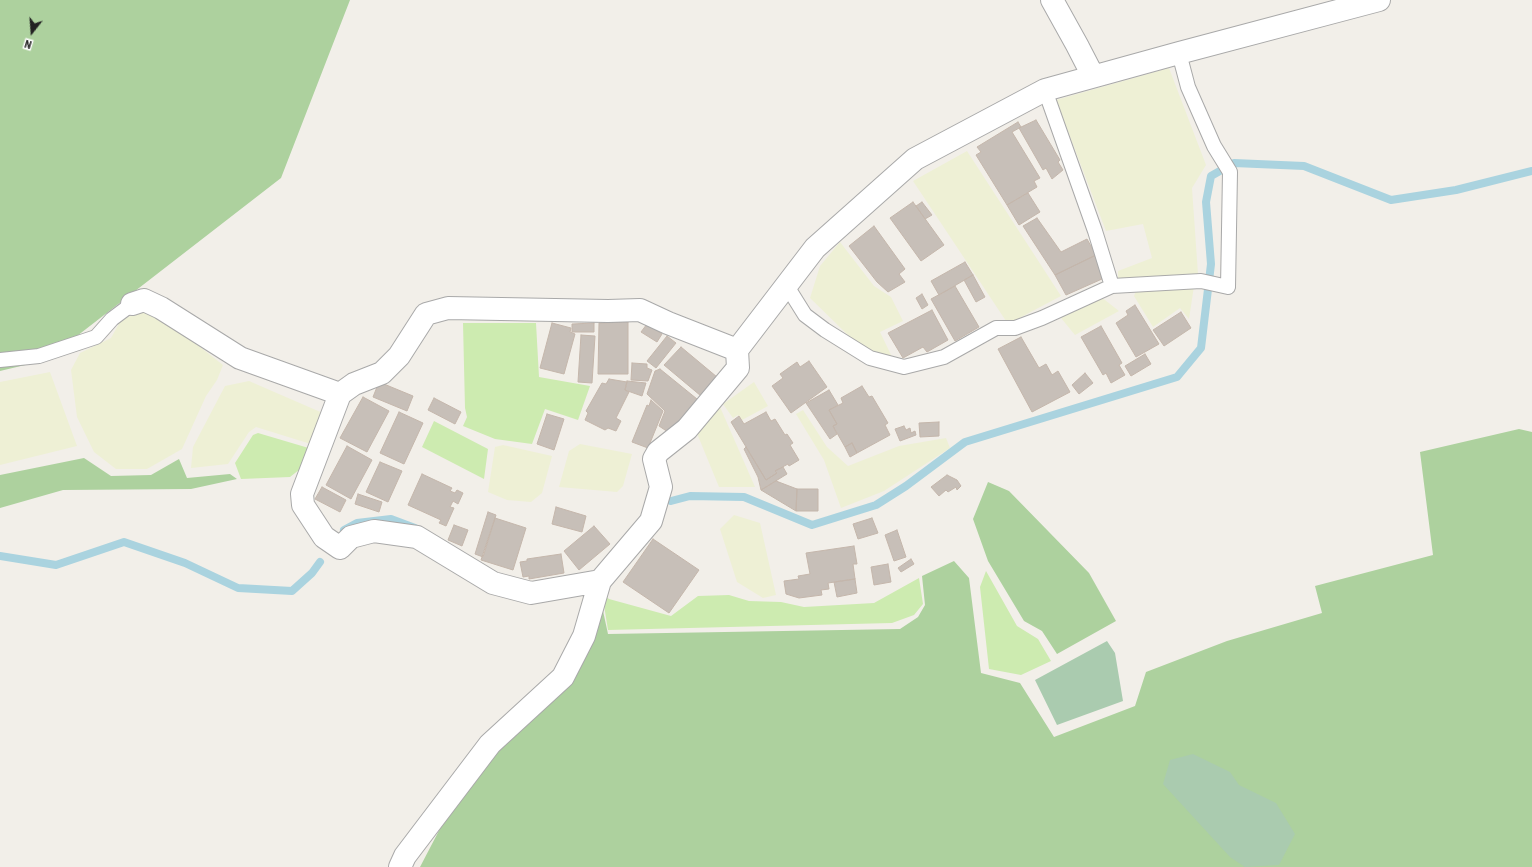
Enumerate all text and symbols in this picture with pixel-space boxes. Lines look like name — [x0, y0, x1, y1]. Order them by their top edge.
north arrow — [12, 12, 52, 52]
text: N — [23, 37, 33, 51]

